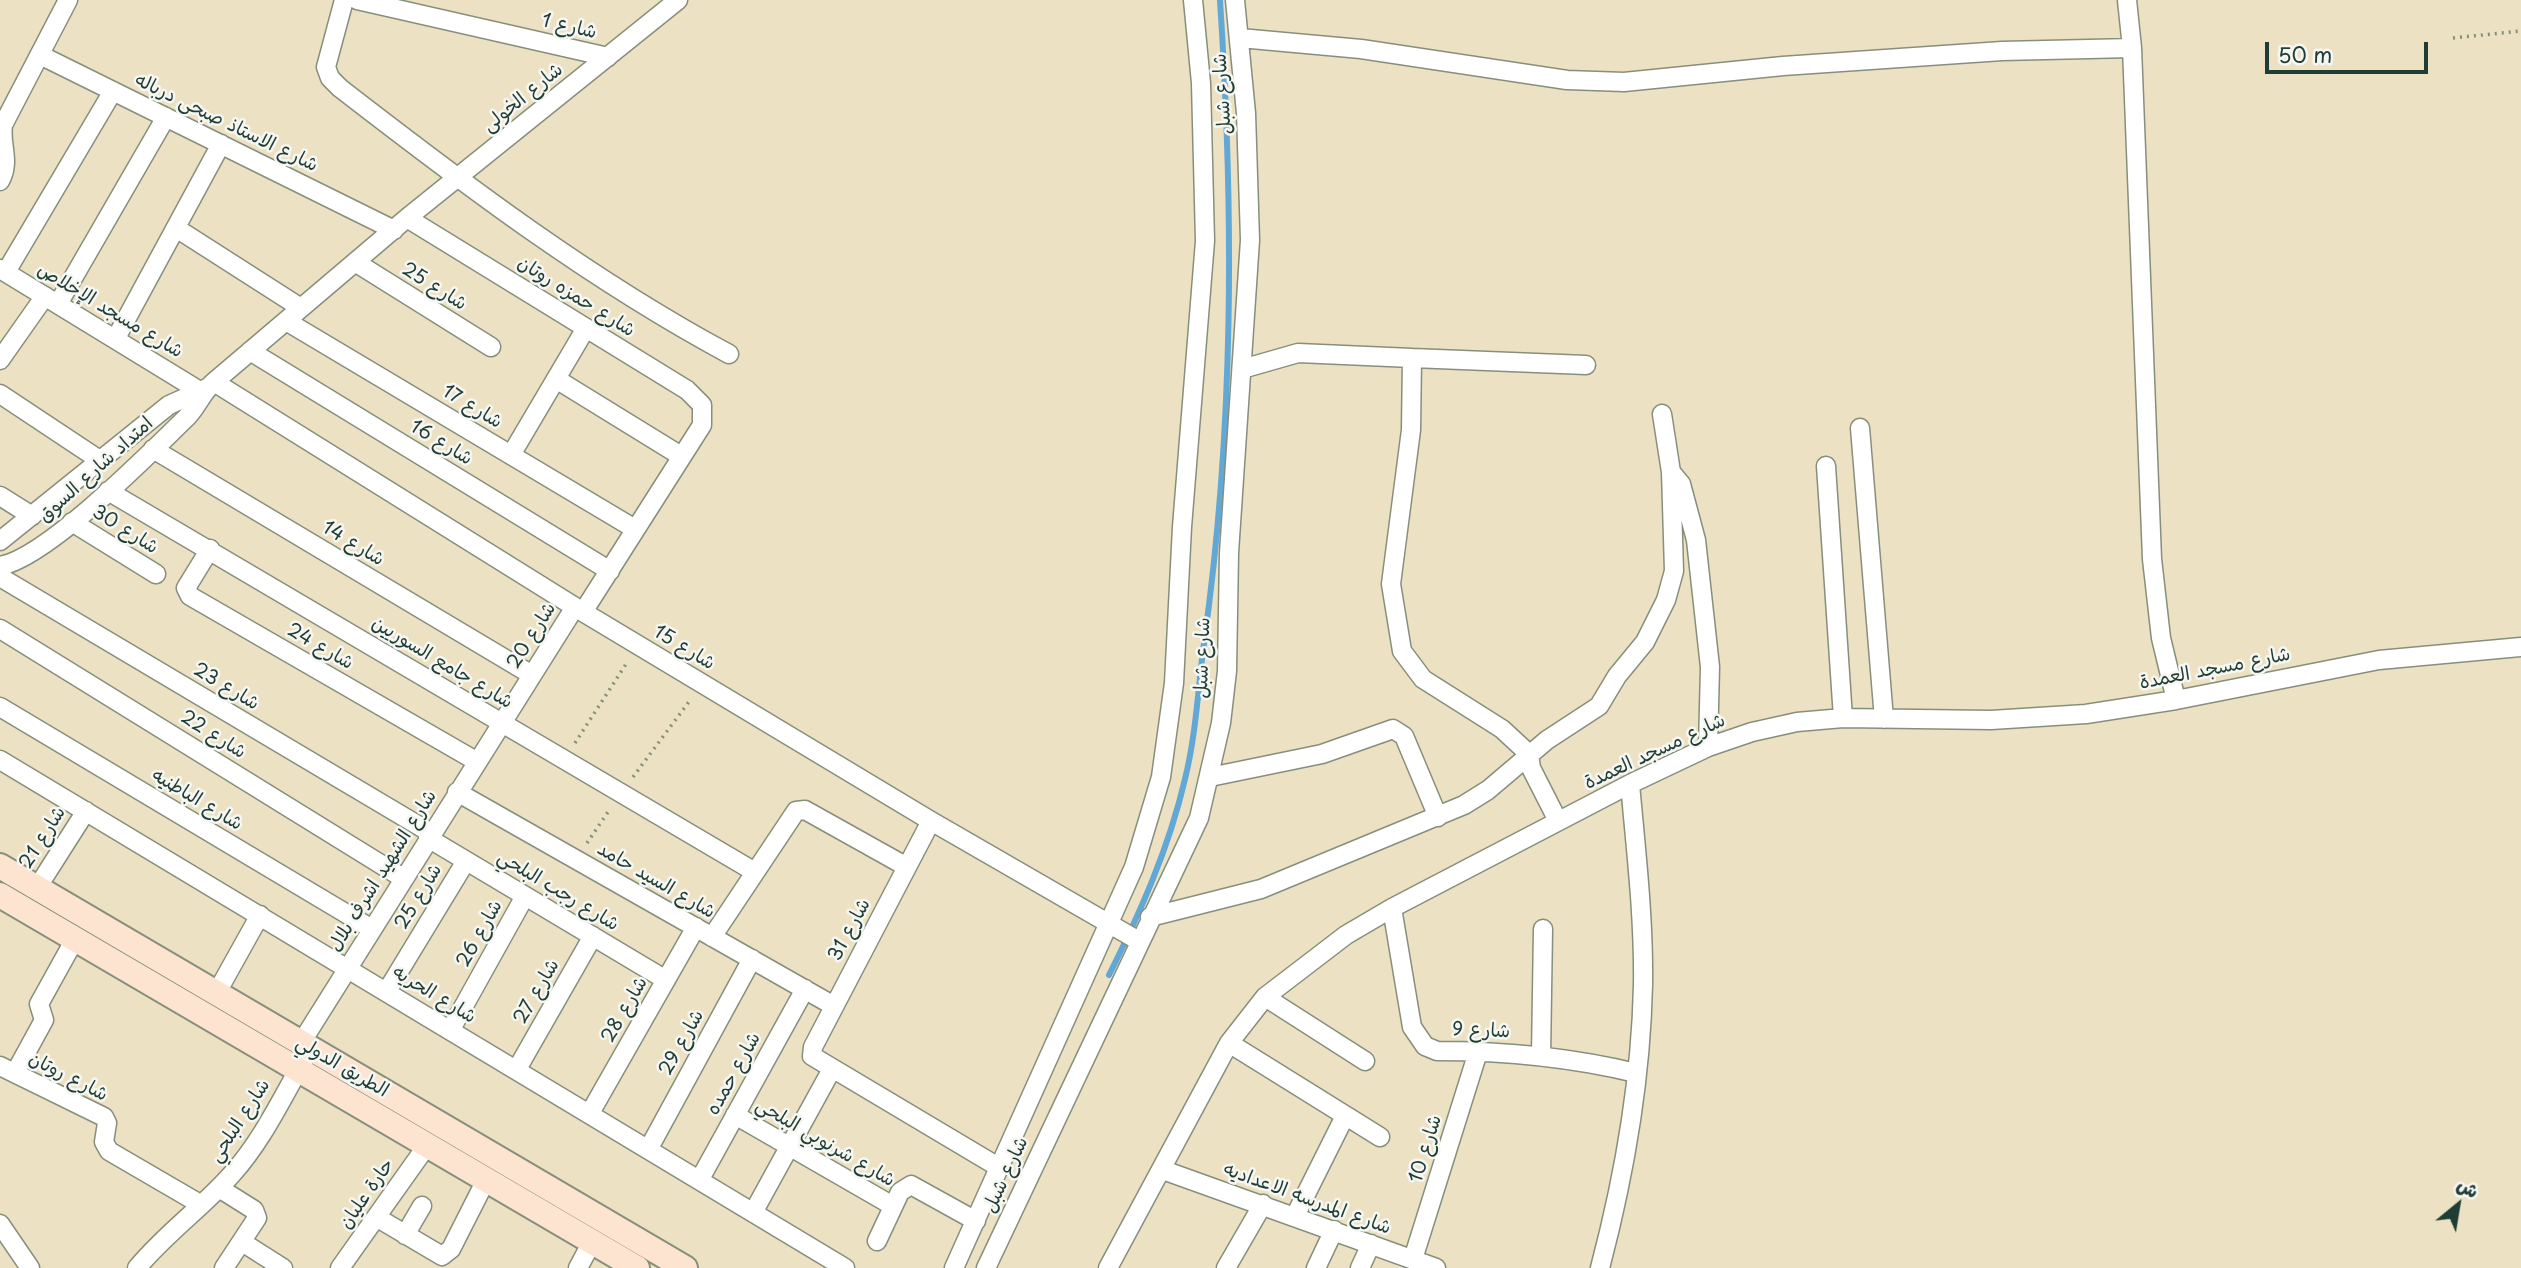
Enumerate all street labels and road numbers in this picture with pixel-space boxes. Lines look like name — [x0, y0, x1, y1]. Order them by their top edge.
street label: شارع 1 — [539, 10, 599, 44]
street label: شارع شبل — [1209, 53, 1237, 135]
street label: شارع الخولى — [478, 59, 568, 137]
street label: شارع الاستاذ صبحى درباله — [131, 69, 321, 177]
street label: شارع حمزه روتان — [513, 252, 639, 342]
street label: شارع 25 — [397, 258, 471, 316]
street label: شارع مسجد الإخلاص — [33, 259, 187, 363]
street label: شارع 17 — [438, 380, 506, 434]
street label: امتداد شارع السوق — [34, 412, 158, 528]
street label: شارع 16 — [405, 415, 477, 471]
street label: شارع 30 — [88, 501, 162, 559]
street label: شارع 14 — [318, 517, 388, 571]
street label: شارع 20 — [503, 598, 561, 674]
street label: شارع جامع السوريين — [367, 612, 517, 714]
street label: شارع شبل — [1190, 617, 1216, 699]
street label: شارع 24 — [283, 619, 357, 675]
street label: شارع 15 — [649, 621, 719, 675]
street label: شارع مسجد العمدة — [2138, 643, 2292, 695]
street label: شارع 23 — [189, 658, 263, 716]
street label: شارع 22 — [176, 706, 250, 764]
street label: شارع مسجد العمدة — [1581, 709, 1729, 795]
street label: شارع الباطنيه — [148, 764, 246, 836]
street label: شارع الشهيد اشرف بلال — [324, 786, 442, 956]
street label: شارع 21 — [15, 803, 71, 873]
street label: شارع السيد حامد — [593, 838, 719, 924]
street label: شارع رجب البلحي — [493, 846, 623, 936]
street label: شارع 25 — [391, 860, 447, 934]
street label: شارع 31 — [824, 895, 876, 965]
street label: شارع 26 — [452, 896, 508, 972]
street label: شارع 27 — [509, 956, 565, 1028]
street label: شارع الحريه — [388, 961, 480, 1029]
street label: شارع 28 — [597, 973, 653, 1047]
street label: شارع 29 — [655, 1006, 709, 1080]
street label: شارع 9 — [1451, 1019, 1511, 1043]
street label: شارع حمده — [702, 1029, 766, 1119]
street label: الطريق الدولي — [292, 1031, 392, 1103]
street label: شارع روتان — [25, 1047, 111, 1107]
street label: شارع البلحي — [205, 1075, 275, 1167]
street label: شارع شرنوبي البلحي — [751, 1094, 899, 1192]
street label: شارع 10 — [1405, 1112, 1447, 1186]
street label: شارع شبل — [978, 1133, 1034, 1217]
street label: حارة عليان — [335, 1154, 399, 1234]
street label: شارع المدرسه الاعداديه — [1220, 1158, 1394, 1240]

